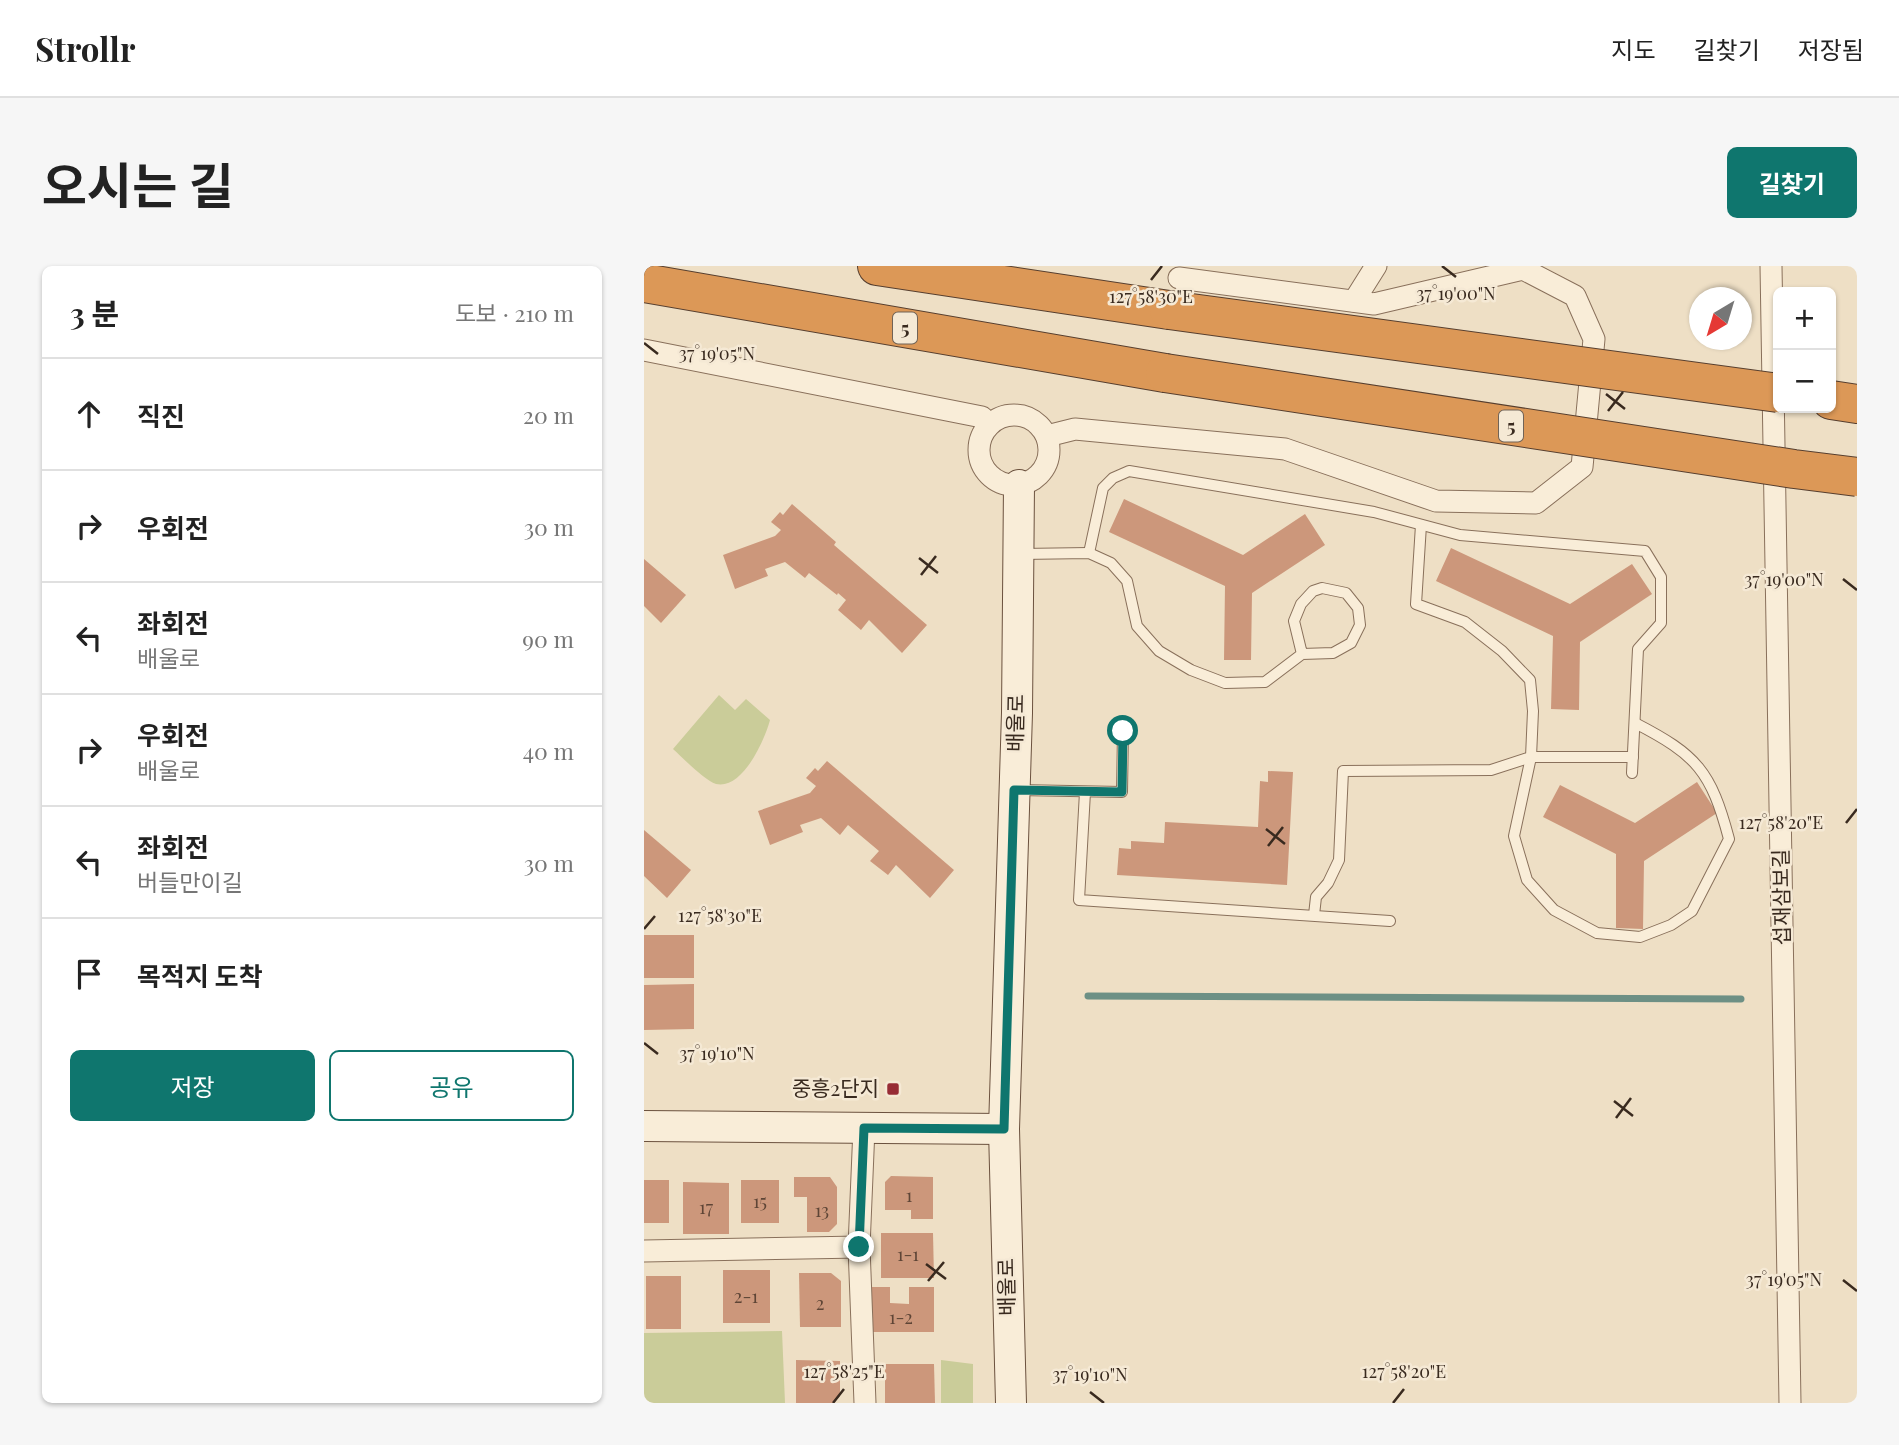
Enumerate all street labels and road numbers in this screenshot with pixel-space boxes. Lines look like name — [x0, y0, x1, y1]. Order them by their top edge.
road number: 5 — [893, 312, 917, 344]
road number: 5 — [1499, 410, 1523, 442]
street label: 배울로 — [999, 694, 1029, 752]
street label: 섭재삼보길 — [1765, 848, 1795, 946]
street label: 배울로 — [990, 1258, 1020, 1316]

